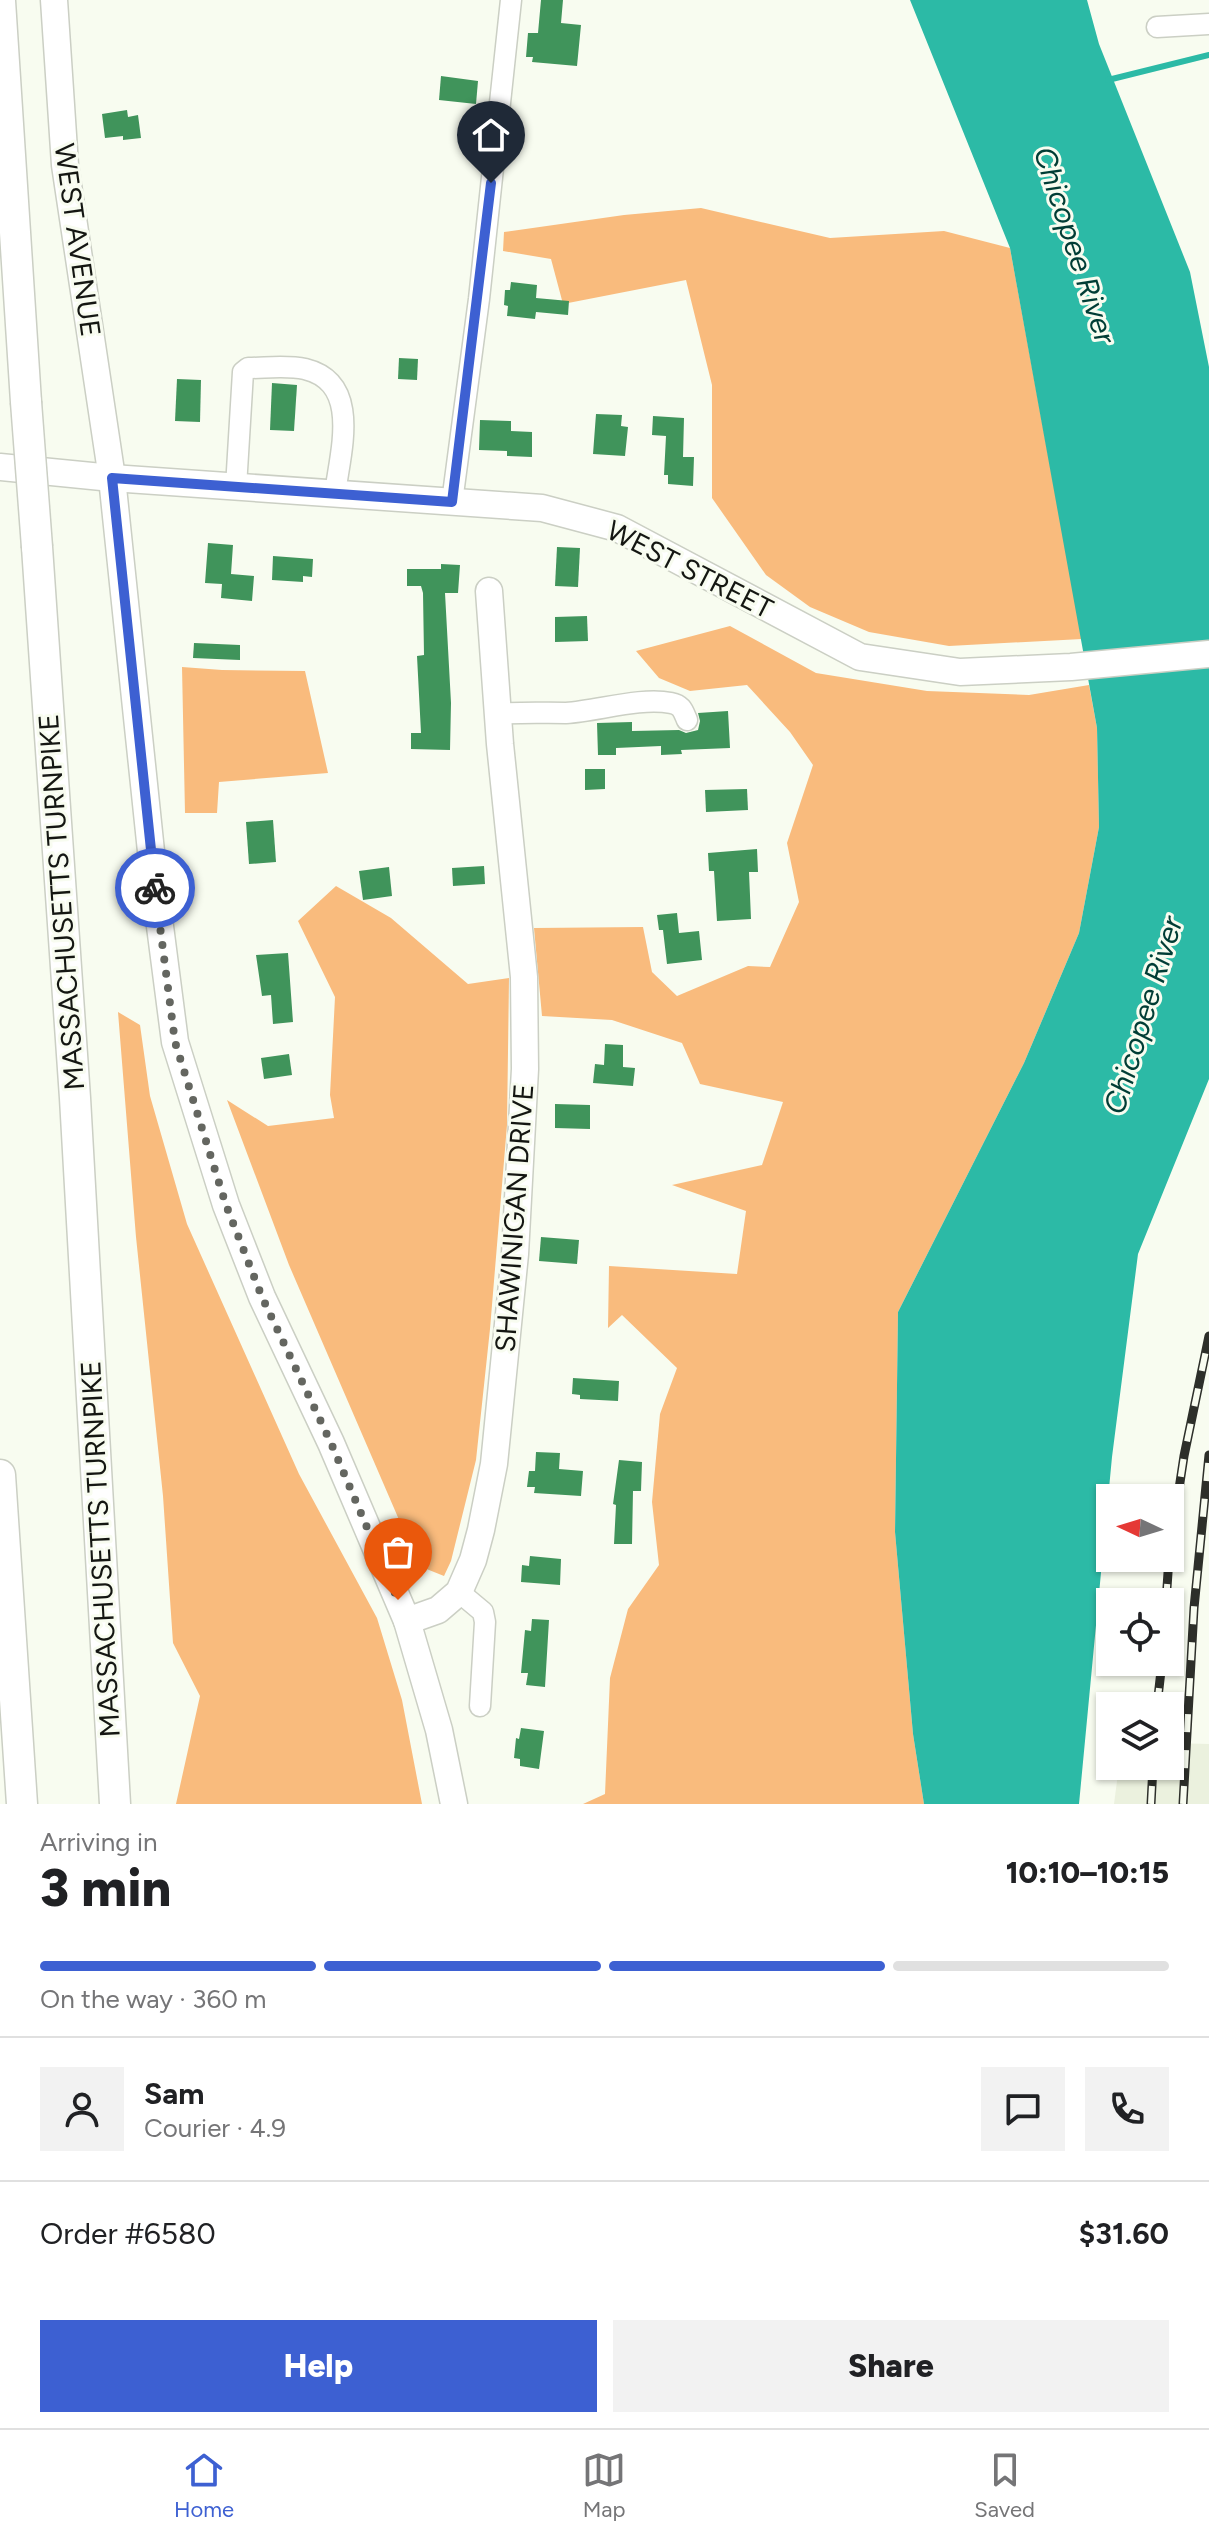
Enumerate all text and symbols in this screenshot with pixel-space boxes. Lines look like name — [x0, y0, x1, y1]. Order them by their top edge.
pin — [457, 101, 525, 183]
icon: home — [469, 113, 513, 157]
street label: WEST AVENUE — [48, 141, 108, 339]
water label: Chicopee River — [1026, 142, 1125, 350]
street label: WEST STREET — [601, 513, 779, 626]
street label: MASSACHUSETTS TURNPIKE — [31, 713, 91, 1091]
courier — [115, 848, 195, 928]
icon: bike — [133, 866, 177, 910]
water label: Chicopee River — [1095, 910, 1191, 1118]
street label: SHAWINIGAN DRIVE — [488, 1083, 540, 1353]
street label: MASSACHUSETTS TURNPIKE — [73, 1360, 127, 1738]
north arrow — [1096, 1484, 1184, 1572]
map controls — [1096, 1484, 1184, 1780]
pin — [364, 1518, 432, 1600]
icon: bag — [376, 1530, 420, 1574]
button: locate — [1096, 1588, 1184, 1676]
button: layers — [1096, 1692, 1184, 1780]
text: Arriving in — [40, 1826, 158, 1858]
text: 10:10–10:15 — [1006, 1854, 1169, 1891]
text: 3 min — [40, 1857, 171, 1919]
text: On the way · 360 m — [40, 1983, 266, 2015]
button: person — [40, 2067, 124, 2151]
button: chat — [981, 2067, 1065, 2151]
button: phone — [1085, 2067, 1169, 2151]
text: Sam — [144, 2075, 204, 2112]
text: Courier · 4.9 — [144, 2112, 286, 2144]
text: Order #6580 — [40, 2215, 216, 2252]
text: $31.60 — [1079, 2215, 1169, 2252]
button: Help — [40, 2320, 597, 2412]
button: Share — [613, 2320, 1169, 2412]
tab: Home — [174, 2448, 234, 2523]
tab: Map — [582, 2448, 626, 2523]
tab: Saved — [974, 2448, 1035, 2523]

